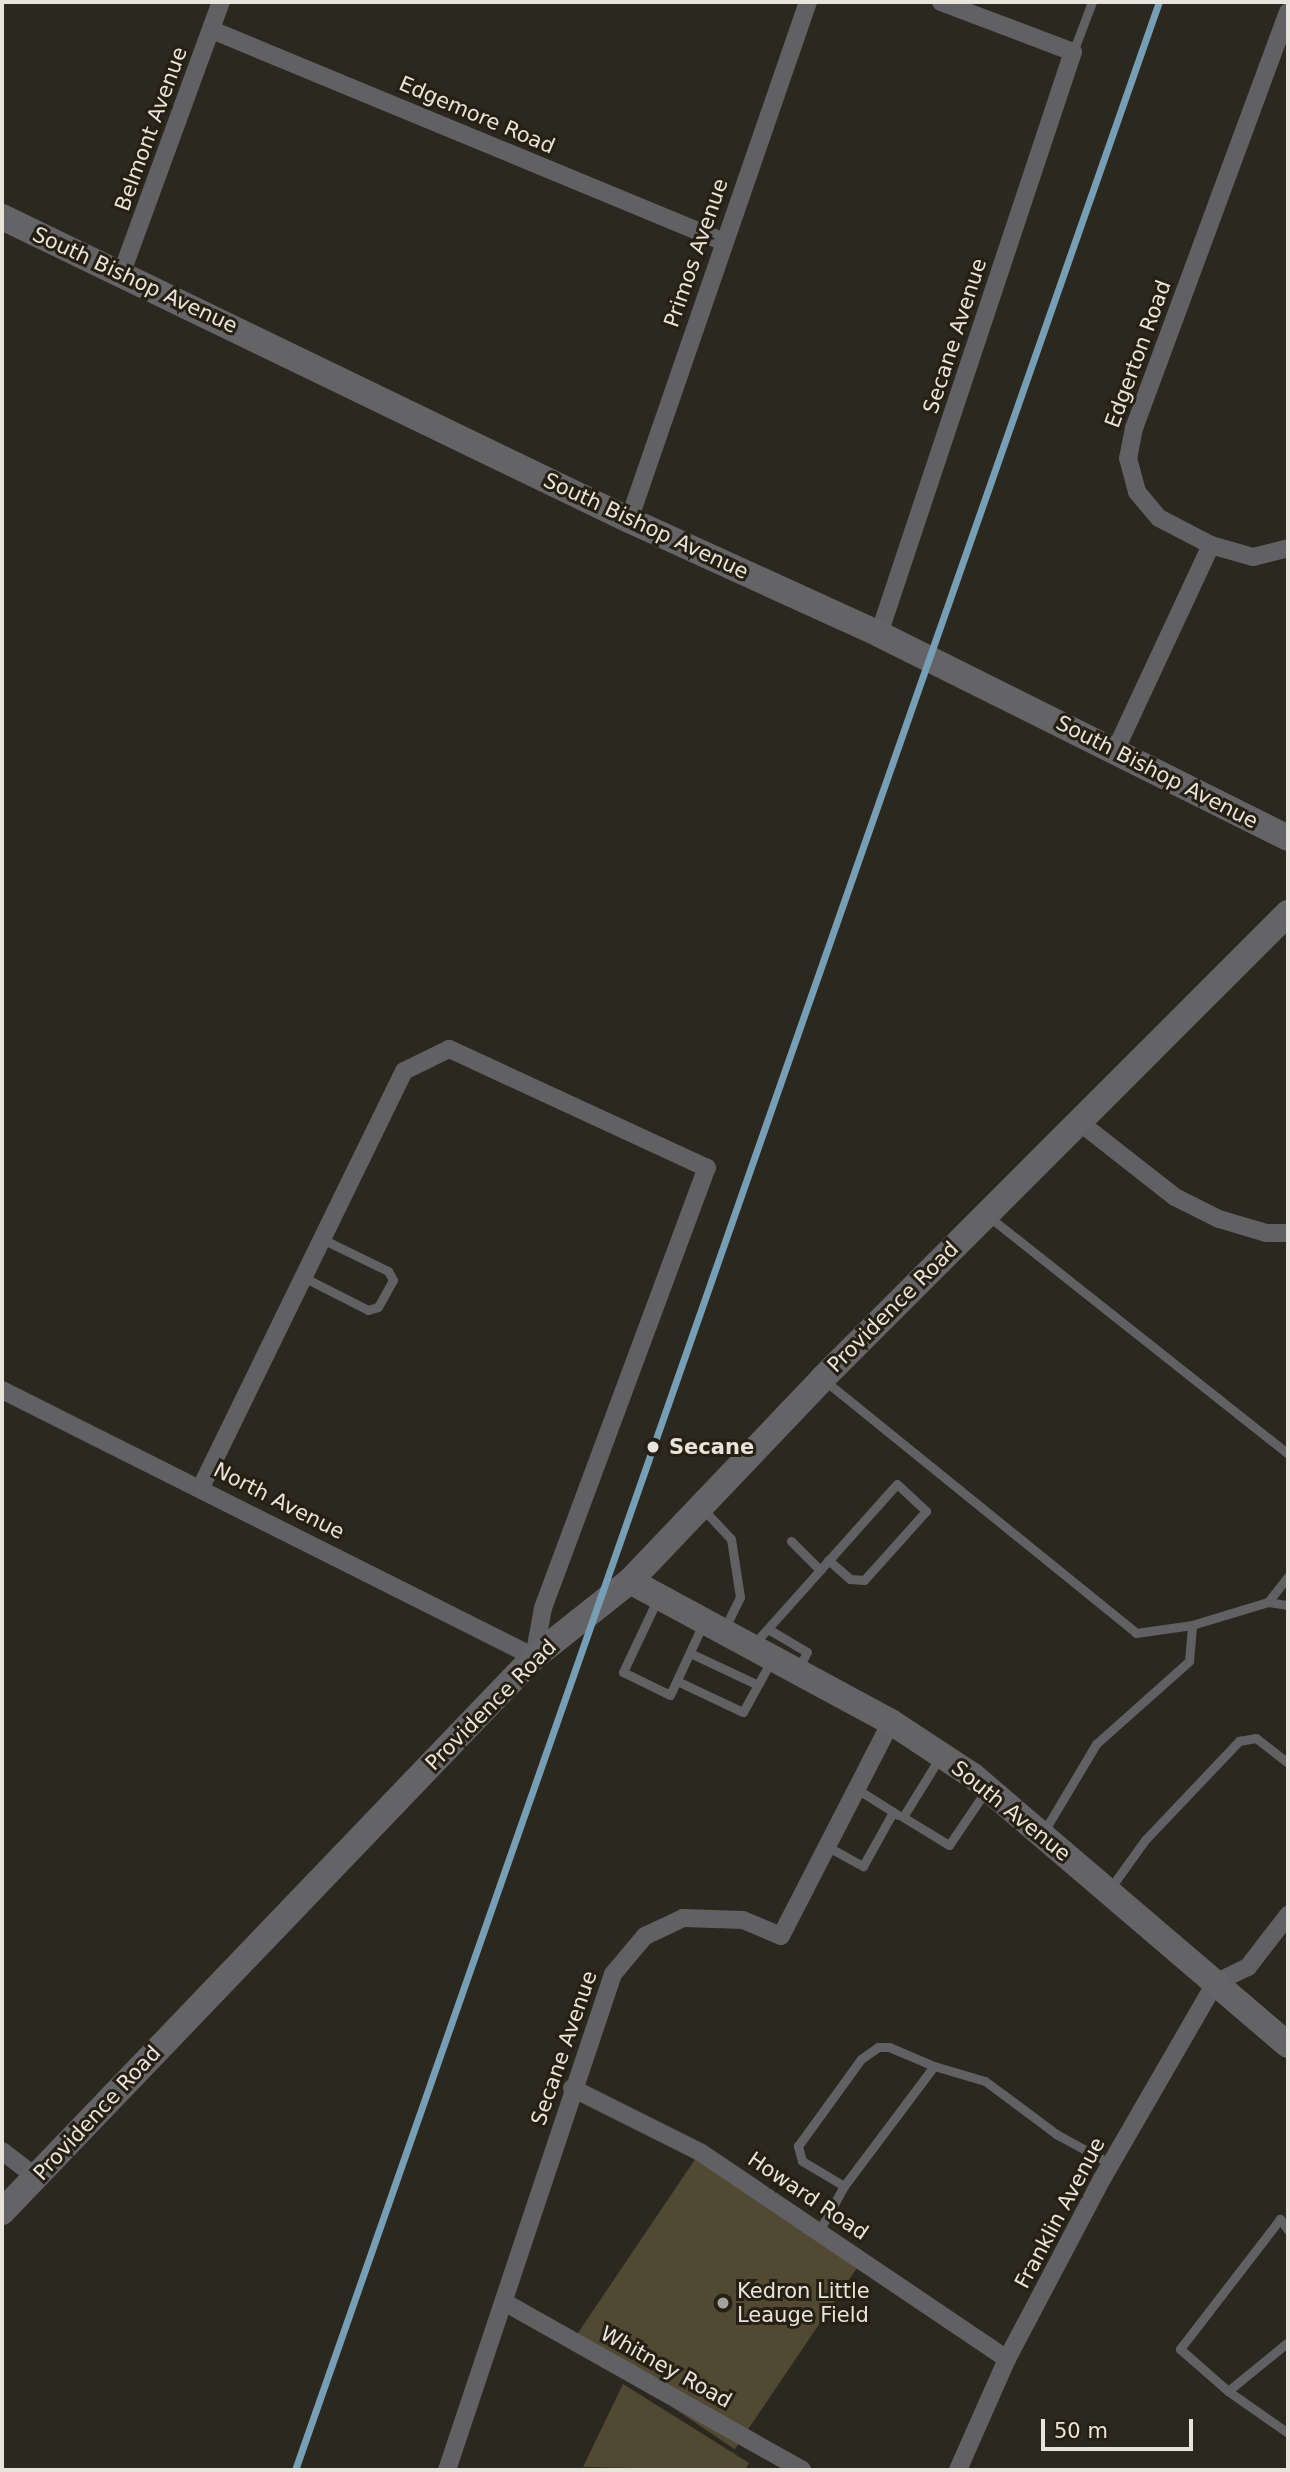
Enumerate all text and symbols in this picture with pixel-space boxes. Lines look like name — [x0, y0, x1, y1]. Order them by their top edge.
street label: Belmont Avenue — [110, 44, 192, 214]
street label: Edgemore Road — [395, 71, 559, 159]
street label: Primos Avenue — [659, 175, 733, 331]
street label: South Bishop Avenue — [29, 221, 241, 339]
street label: Secane Avenue — [918, 255, 992, 417]
street label: Edgerton Road — [1100, 277, 1176, 431]
street label: South Bishop Avenue — [540, 467, 752, 585]
street label: South Bishop Avenue — [1052, 710, 1262, 834]
street label: Providence Road — [822, 1236, 964, 1378]
place label: Secane — [669, 1434, 754, 1460]
marker: Secane — [643, 1437, 663, 1457]
street label: North Avenue — [209, 1457, 349, 1545]
street label: Providence Road — [420, 1634, 562, 1776]
street label: South Avenue — [946, 1755, 1076, 1867]
street label: Secane Avenue — [526, 1968, 602, 2128]
street label: Providence Road — [28, 2040, 166, 2186]
street label: Franklin Avenue — [1010, 2133, 1110, 2293]
street label: Howard Road — [743, 2147, 873, 2245]
place label: Kedron Little Leauge Field — [737, 2278, 870, 2328]
marker: Kedron Little Leauge Field — [715, 2295, 731, 2311]
street label: Whitney Road — [596, 2321, 736, 2413]
scale bar — [1045, 2406, 1197, 2450]
text: 50 m — [1054, 2419, 1108, 2443]

